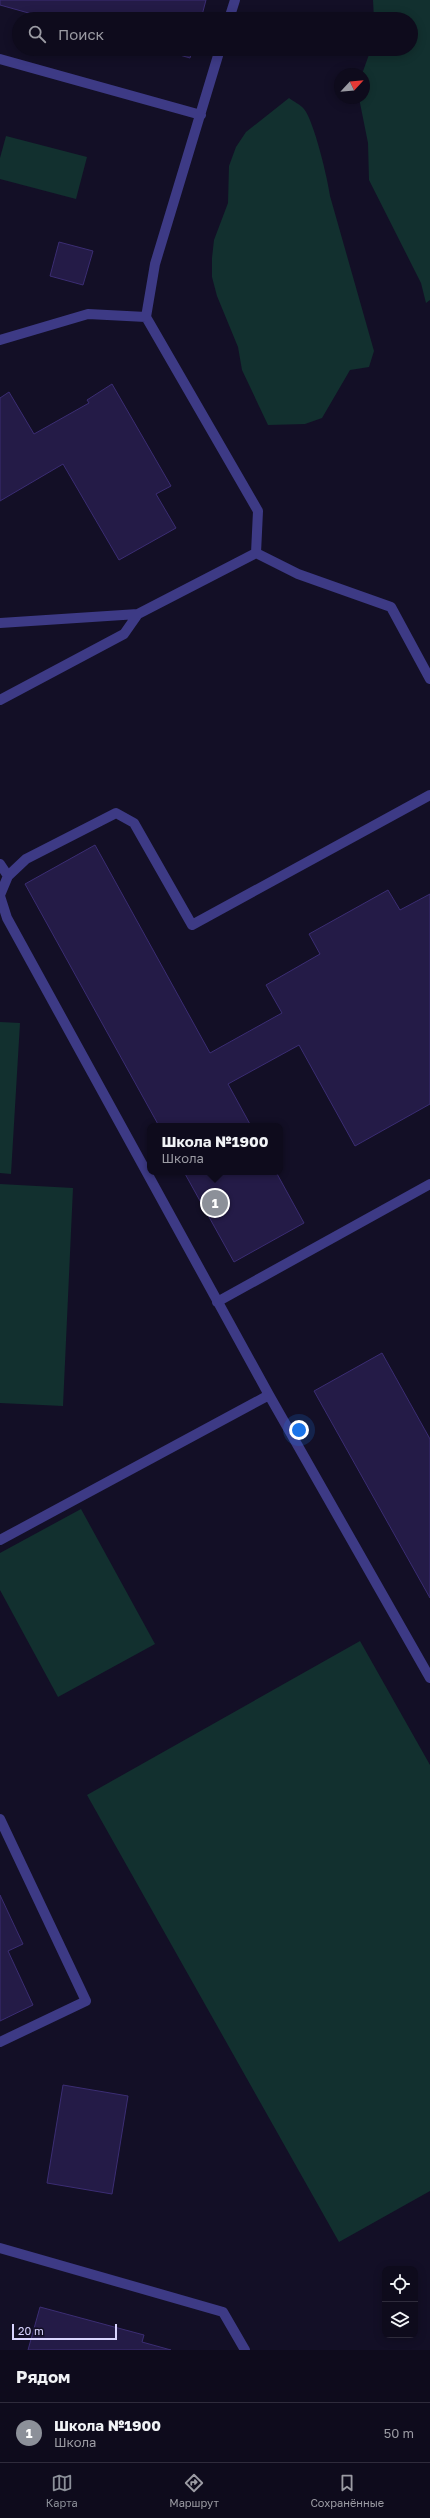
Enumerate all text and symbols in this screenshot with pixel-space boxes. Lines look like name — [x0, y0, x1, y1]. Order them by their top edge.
search box — [12, 12, 418, 56]
icon: search — [26, 23, 48, 45]
text: Поиск — [58, 25, 104, 43]
north arrow — [334, 68, 370, 104]
popup — [147, 1123, 283, 1175]
text: Школа №1900 — [161, 1132, 269, 1150]
text: Школа — [161, 1150, 204, 1166]
pin: 1 — [202, 1188, 228, 1218]
your location — [289, 1420, 309, 1440]
map controls — [382, 2266, 418, 2338]
button: locate — [382, 2266, 418, 2302]
button: layers — [382, 2302, 418, 2338]
scale bar — [12, 2322, 117, 2341]
text: 20 m — [18, 2324, 44, 2337]
text: Рядом — [16, 2366, 70, 2387]
text: Школа №1900 — [54, 2416, 161, 2434]
text: 1 — [26, 2425, 32, 2441]
text: 50 m — [384, 2425, 414, 2441]
text: Школа — [54, 2434, 96, 2450]
tab: Карта — [46, 2472, 78, 2509]
tab: Маршрут — [169, 2472, 219, 2509]
tab: Сохранённые — [310, 2472, 384, 2509]

